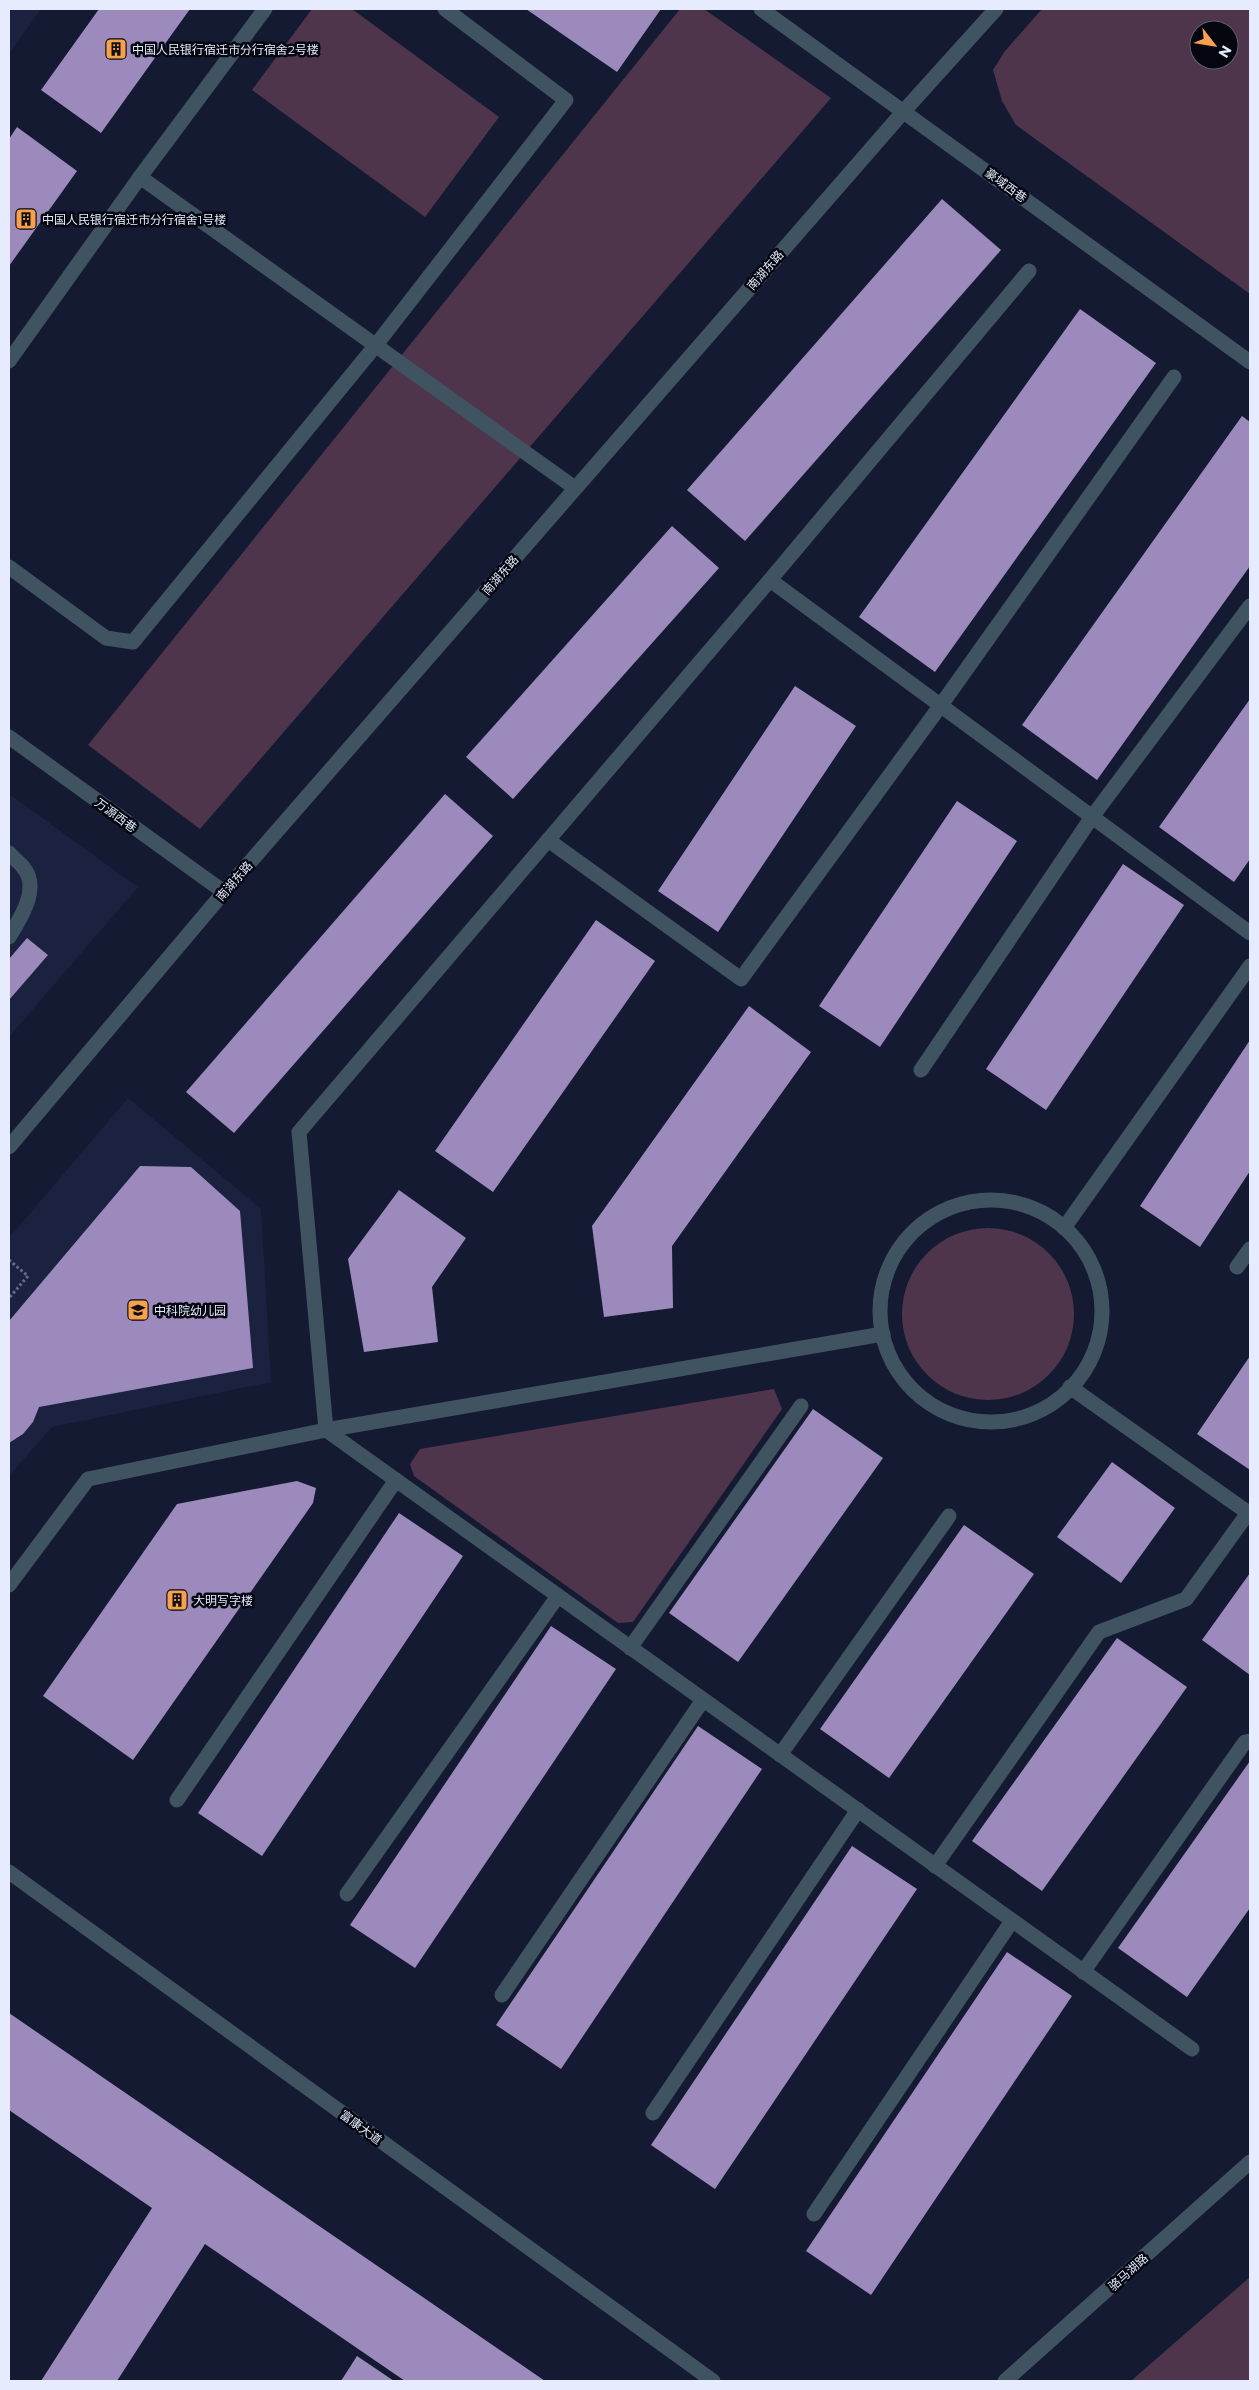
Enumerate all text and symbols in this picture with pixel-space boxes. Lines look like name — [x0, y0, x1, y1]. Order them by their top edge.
north arrow — [1189, 20, 1239, 70]
building icon: 中国人民银行宿迁市分行宿舍2号楼 — [104, 37, 128, 61]
place label: 中国人民银行宿迁市分行宿舍2号楼 — [132, 42, 319, 57]
text: N — [1215, 42, 1236, 61]
street label: 豪域西巷 — [982, 165, 1030, 205]
building icon: 中国人民银行宿迁市分行宿舍1号楼 — [14, 207, 38, 231]
place label: 中国人民银行宿迁市分行宿舍1号楼 — [42, 212, 226, 227]
street label: 南湖东路 — [744, 247, 786, 293]
street label: 南湖东路 — [479, 552, 521, 598]
street label: 万源西巷 — [92, 795, 140, 835]
street label: 南湖东路 — [213, 858, 255, 904]
school or university icon: 中科院幼儿园 — [126, 1298, 150, 1322]
place label: 中科院幼儿园 — [154, 1303, 226, 1318]
building icon: 大明写字楼 — [165, 1588, 189, 1612]
place label: 大明写字楼 — [193, 1593, 253, 1608]
street label: 富康大道 — [337, 2107, 385, 2147]
street label: 骆马湖路 — [1105, 2250, 1151, 2294]

